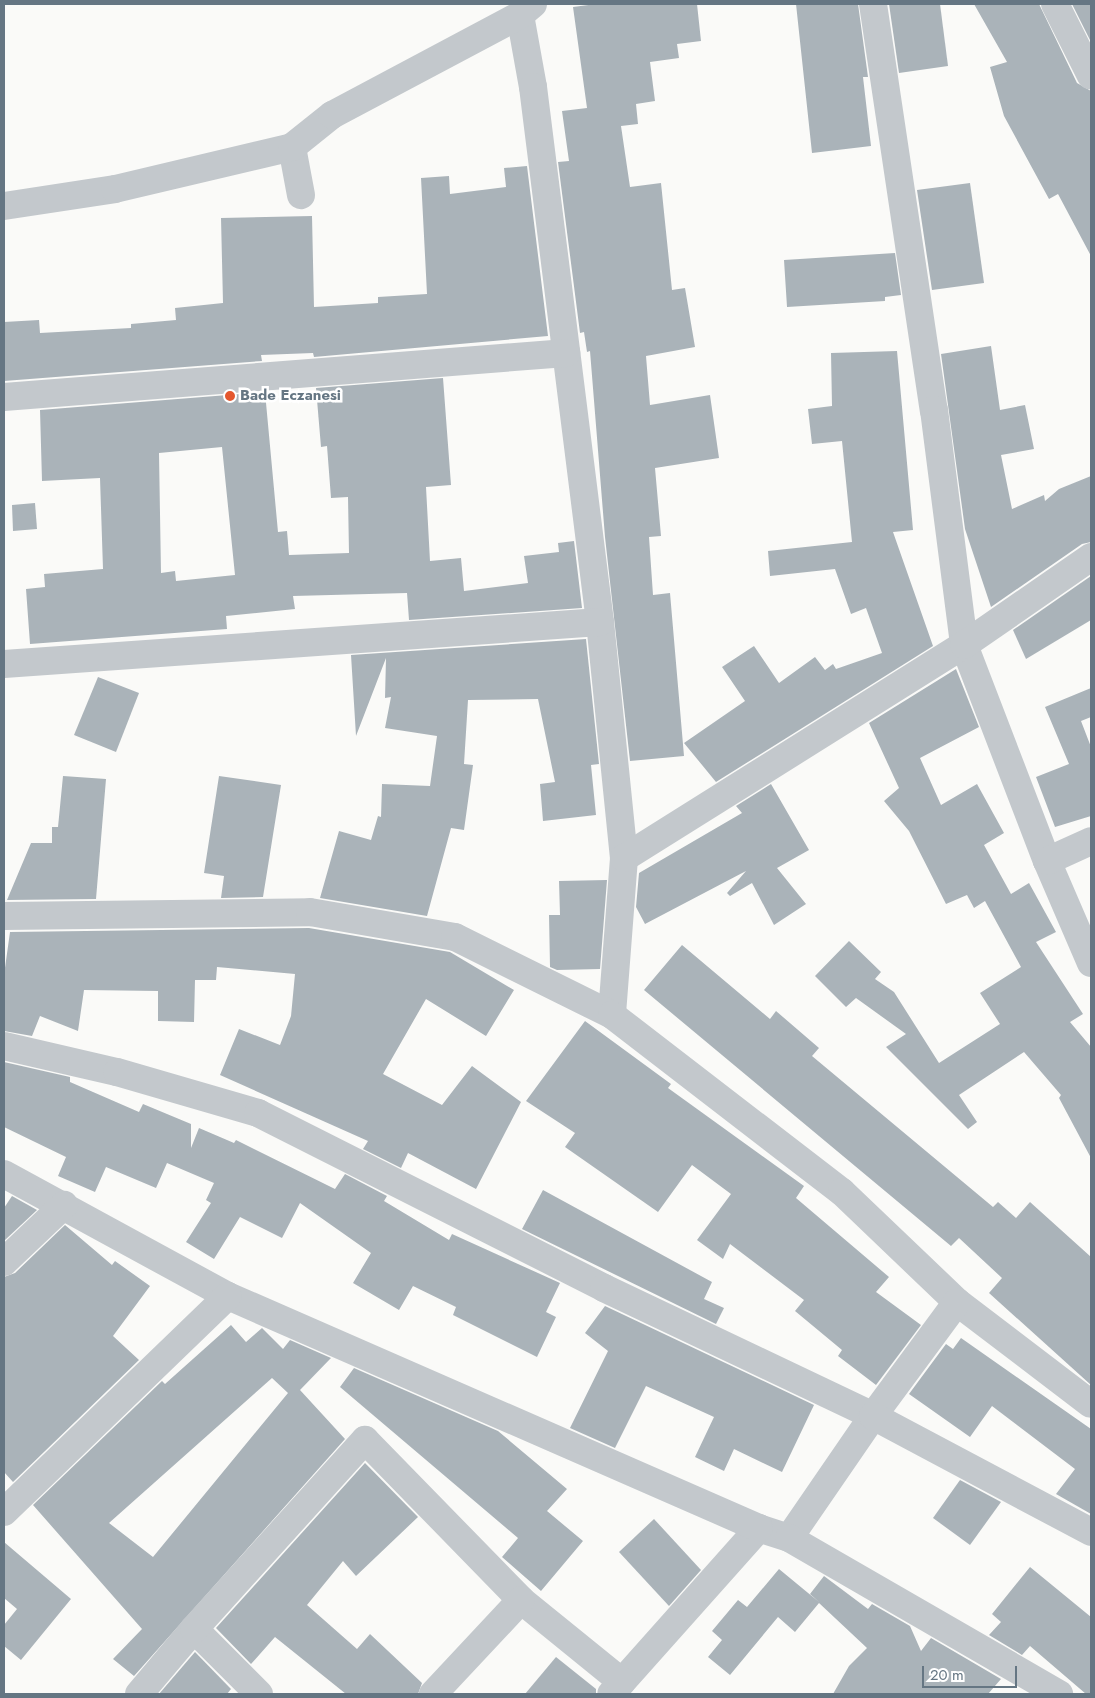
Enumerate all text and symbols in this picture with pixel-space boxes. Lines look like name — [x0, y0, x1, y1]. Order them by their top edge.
place label: Bade Eczanesi — [240, 387, 341, 405]
marker: Bade Eczanesi — [224, 390, 236, 402]
scale bar — [925, 1656, 1020, 1688]
text: 20 m — [930, 1664, 964, 1686]

